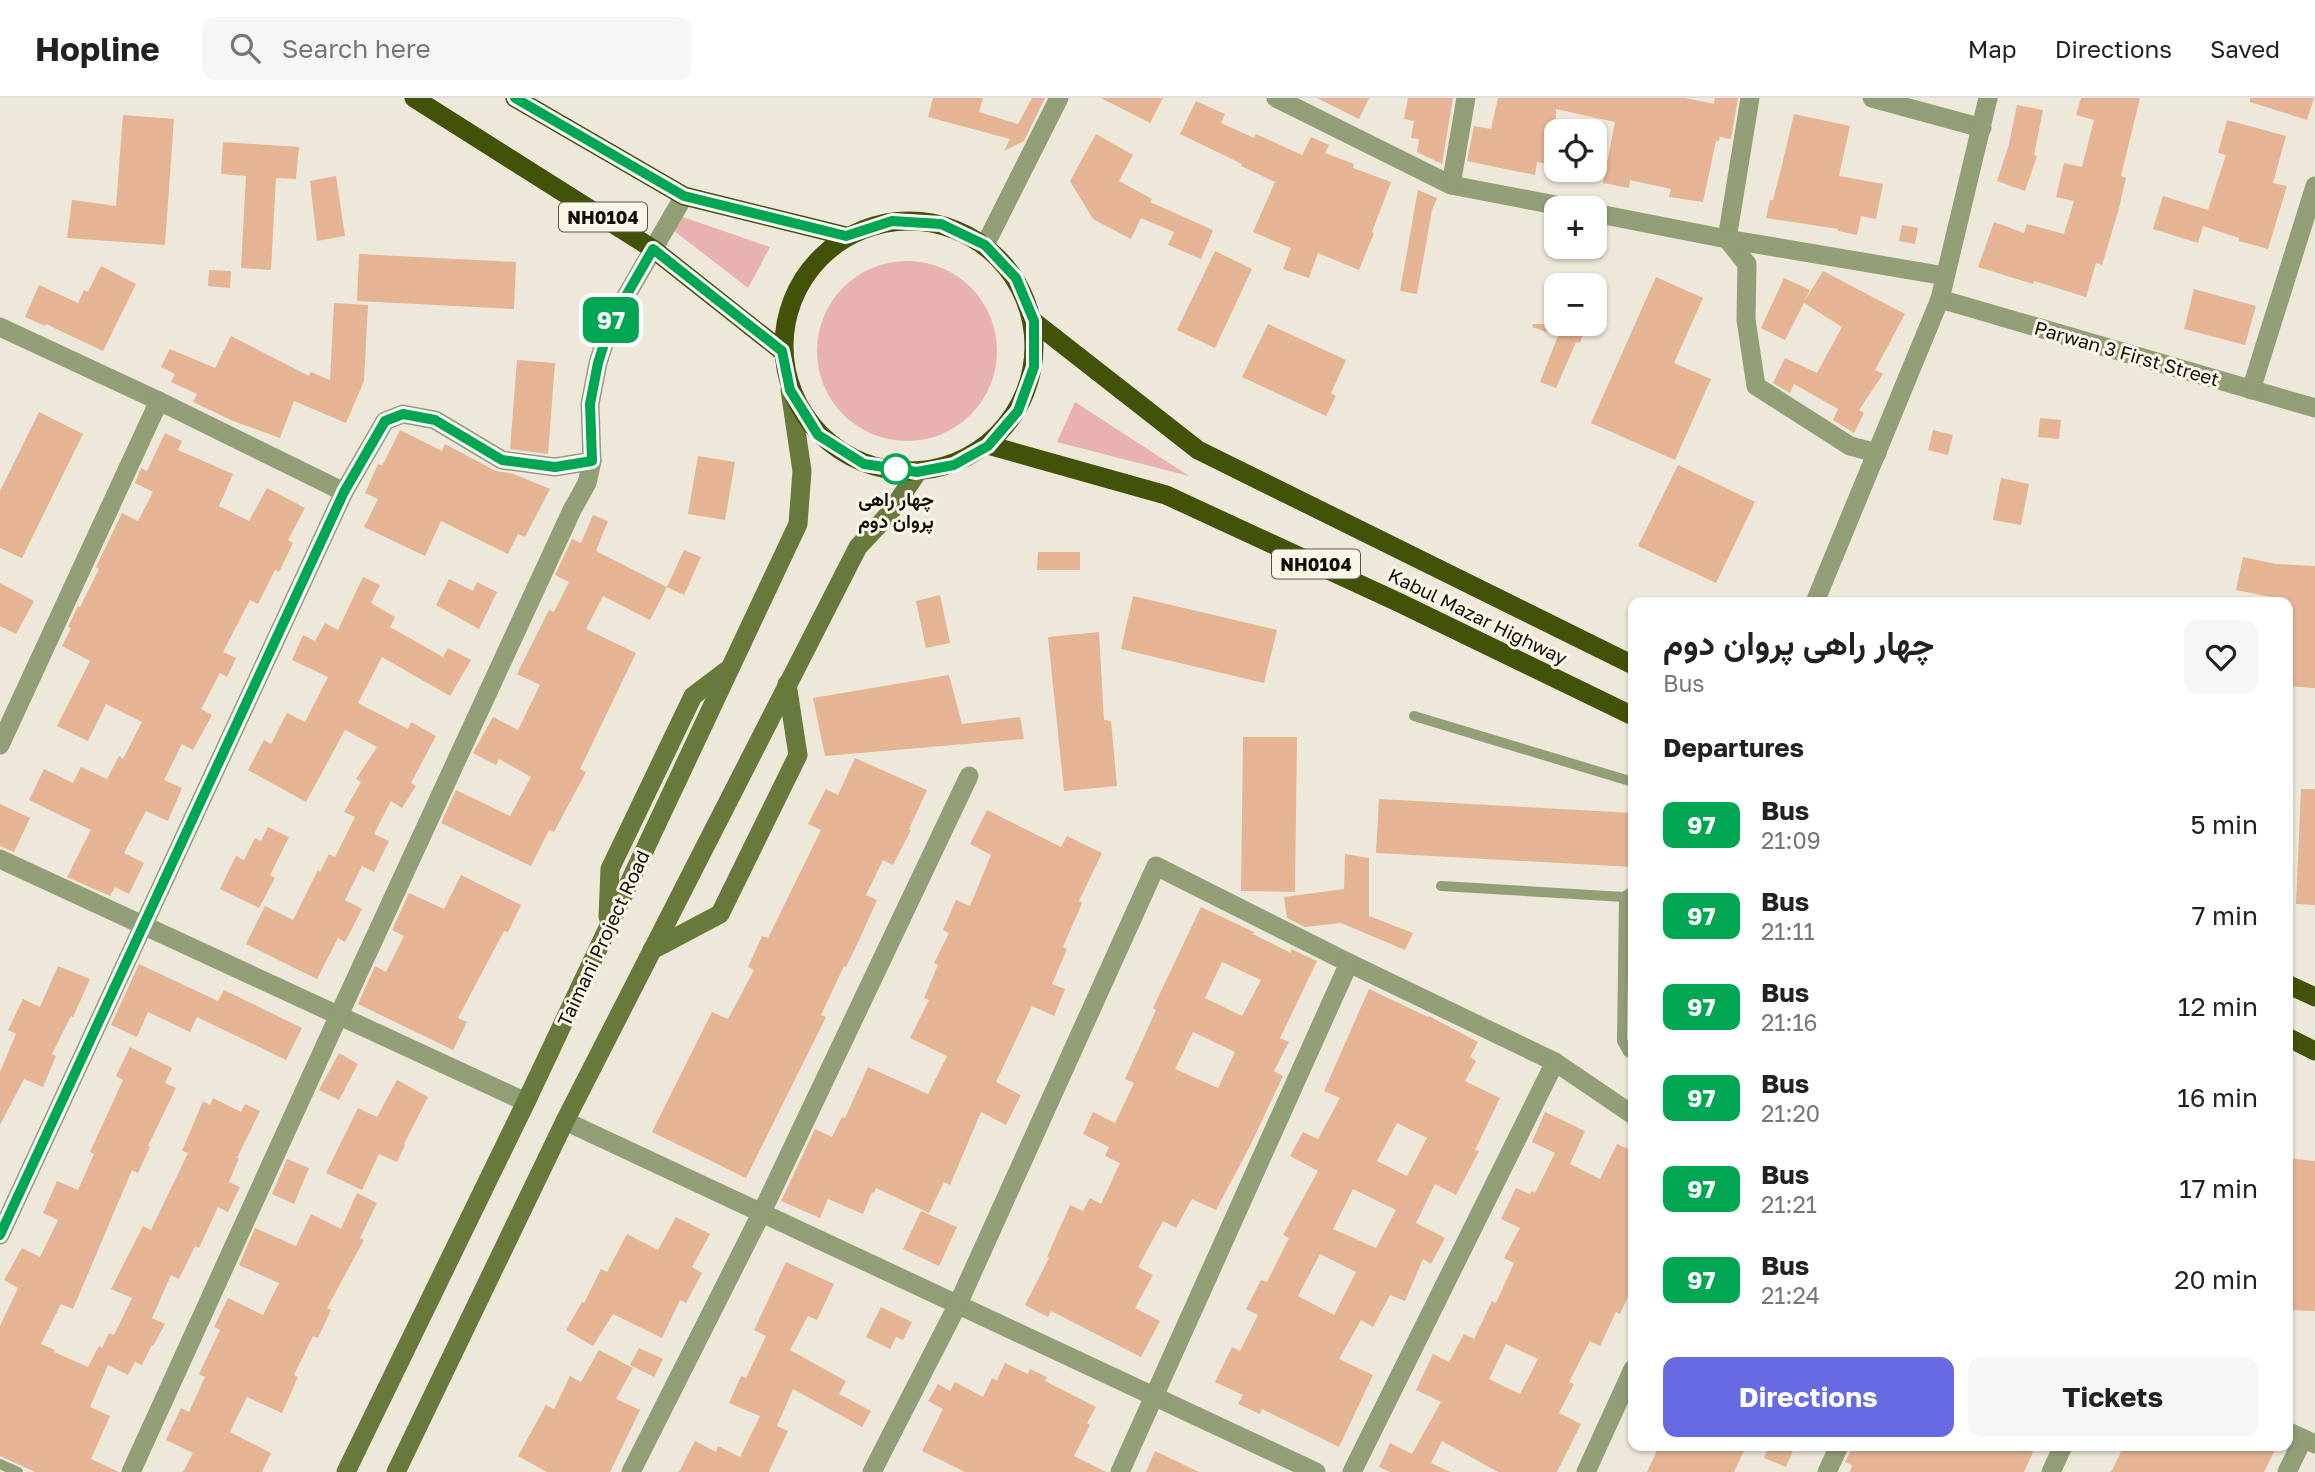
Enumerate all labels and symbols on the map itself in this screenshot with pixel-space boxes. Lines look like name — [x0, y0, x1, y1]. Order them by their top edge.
road number: NH0104 — [559, 202, 647, 232]
line badge: 97 — [580, 297, 642, 343]
street label: Parwan 3 First Street — [2032, 316, 2222, 390]
marker: چهار راهی پروان دوم — [881, 454, 911, 484]
place label: چهار راهی پروان دوم — [858, 487, 934, 535]
road number: NH0104 — [1272, 550, 1360, 578]
street label: Kabul Mazar Highway — [1385, 563, 1571, 669]
street label: Taimani Project Road — [552, 846, 654, 1030]

